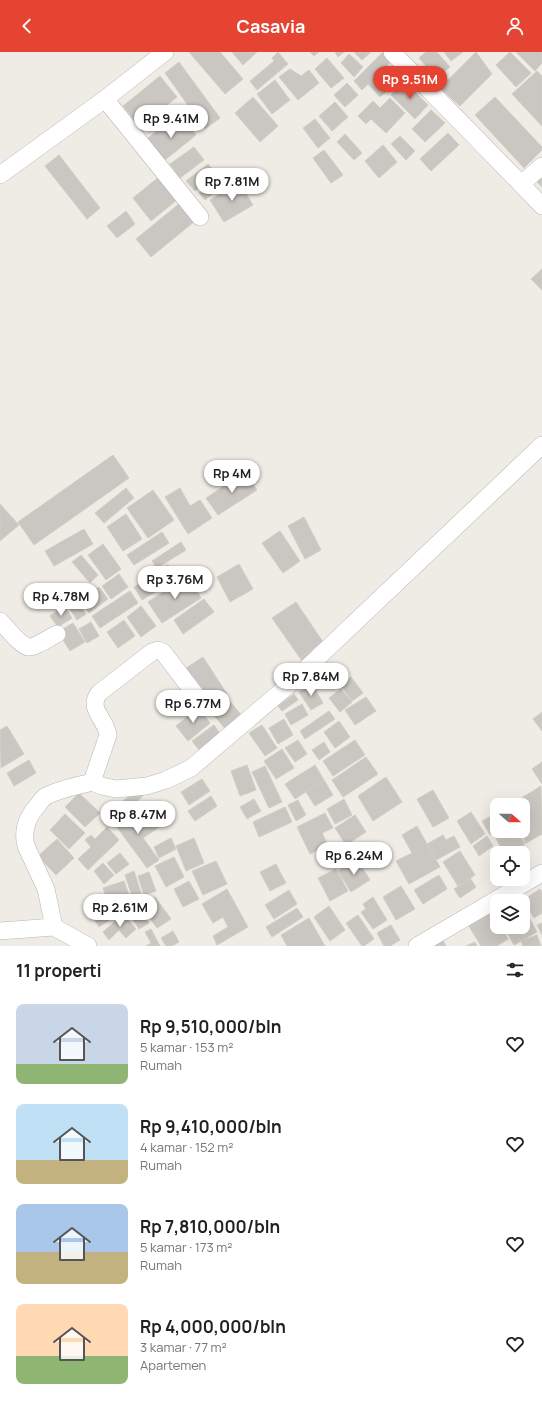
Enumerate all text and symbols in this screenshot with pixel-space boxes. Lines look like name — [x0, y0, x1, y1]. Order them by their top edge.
text: Casavia — [237, 14, 305, 38]
icon: back — [16, 15, 38, 37]
icon: person — [504, 15, 526, 37]
pin: Rp 9.51M — [369, 66, 451, 100]
text: Rp 9.51M — [382, 70, 438, 88]
pin: Rp 9.41M — [130, 105, 212, 139]
text: Rp 9.41M — [143, 109, 199, 127]
pin: Rp 7.81M — [191, 168, 273, 202]
text: Rp 7.81M — [205, 172, 259, 190]
pin: Rp 4M — [204, 460, 260, 494]
text: Rp 4M — [213, 464, 251, 482]
pin: Rp 3.76M — [134, 566, 216, 600]
text: Rp 3.76M — [147, 570, 203, 588]
pin: Rp 4.78M — [20, 583, 102, 617]
text: Rp 4.78M — [33, 587, 89, 605]
pin: Rp 7.84M — [270, 663, 352, 697]
text: Rp 7.84M — [283, 667, 339, 685]
pin: Rp 6.77M — [152, 690, 234, 724]
text: Rp 6.77M — [165, 694, 221, 712]
north arrow — [490, 798, 530, 838]
map controls — [490, 798, 530, 934]
pin: Rp 8.47M — [97, 801, 179, 835]
text: Rp 8.47M — [109, 805, 167, 823]
pin: Rp 6.24M — [313, 842, 395, 876]
text: Rp 6.24M — [325, 846, 383, 864]
button: locate — [490, 846, 530, 886]
pin: Rp 2.61M — [79, 894, 161, 928]
button: layers — [490, 894, 530, 934]
text: Rp 2.61M — [92, 898, 148, 916]
text: 11 properti — [16, 959, 102, 982]
icon: filters — [504, 959, 526, 981]
text: Rp 9,510,000/bln — [140, 1015, 281, 1038]
icon: home — [48, 1020, 96, 1068]
icon: heart — [504, 1033, 526, 1055]
text: 5 kamar · 153 m² — [140, 1038, 233, 1056]
text: Rumah — [140, 1056, 182, 1074]
text: Rp 9,410,000/bln — [140, 1115, 282, 1138]
icon: home — [48, 1120, 96, 1168]
icon: heart — [504, 1133, 526, 1155]
text: 4 kamar · 152 m² — [140, 1138, 233, 1156]
text: Rumah — [140, 1156, 182, 1174]
text: Rp 7,810,000/bln — [140, 1215, 280, 1238]
icon: home — [48, 1220, 96, 1268]
icon: heart — [504, 1233, 526, 1255]
text: 5 kamar · 173 m² — [140, 1238, 232, 1256]
text: Rumah — [140, 1256, 182, 1274]
text: Rp 4,000,000/bln — [140, 1315, 286, 1338]
icon: home — [48, 1320, 96, 1368]
icon: heart — [504, 1333, 526, 1355]
text: 3 kamar · 77 m² — [140, 1338, 227, 1356]
text: Apartemen — [140, 1356, 206, 1374]

